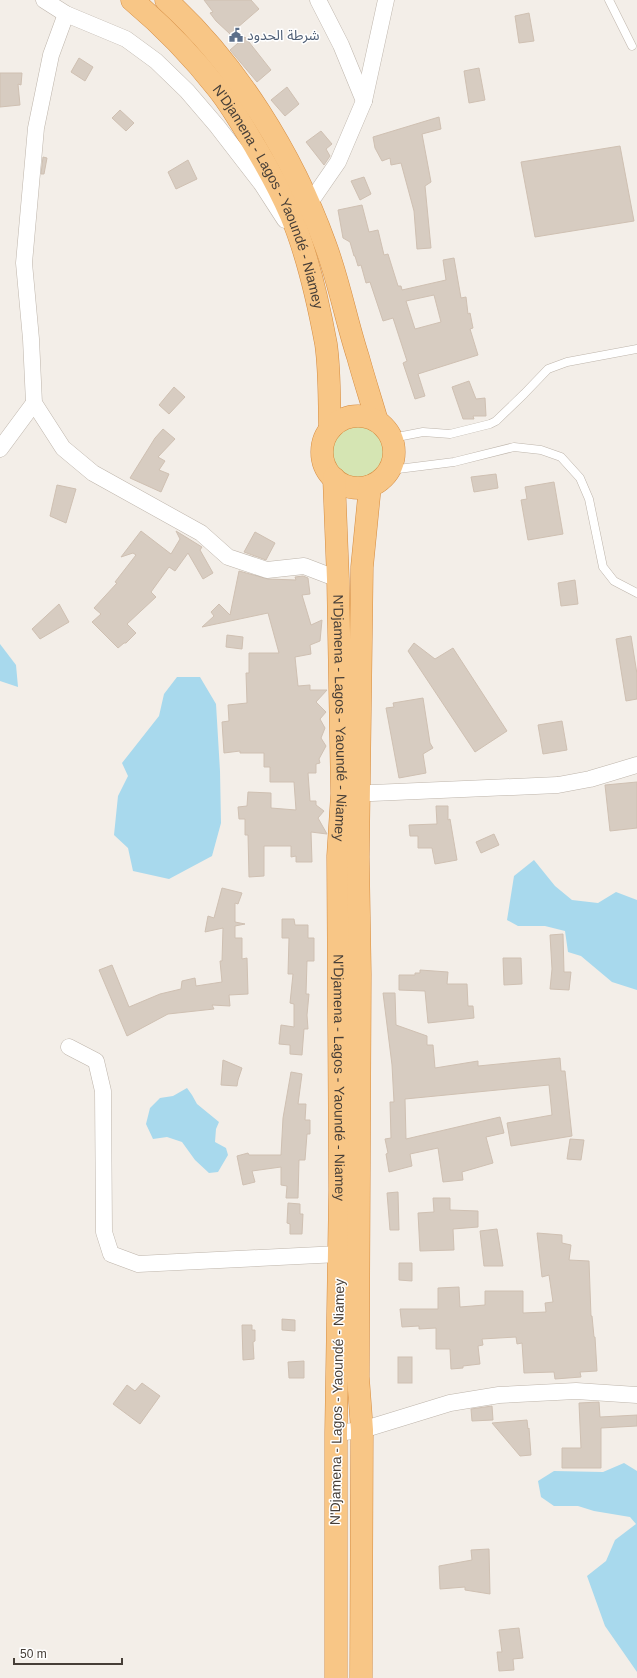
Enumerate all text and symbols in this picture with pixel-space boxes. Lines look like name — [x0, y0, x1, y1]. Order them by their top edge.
public building icon: شرطة الحدود — [228, 27, 244, 43]
place label: شرطة الحدود — [247, 27, 320, 44]
street label: N'Djamena - Lagos - Yaoundé - Niamey — [210, 81, 327, 310]
street label: N'Djamena - Lagos - Yaoundé - Niamey — [330, 594, 350, 842]
street label: N'Djamena - Lagos - Yaoundé - Niamey — [331, 954, 348, 1201]
street label: N'Djamena - Lagos - Yaoundé - Niamey — [327, 1279, 347, 1525]
scale bar — [14, 1640, 122, 1666]
text: 50 m — [20, 1647, 47, 1661]

